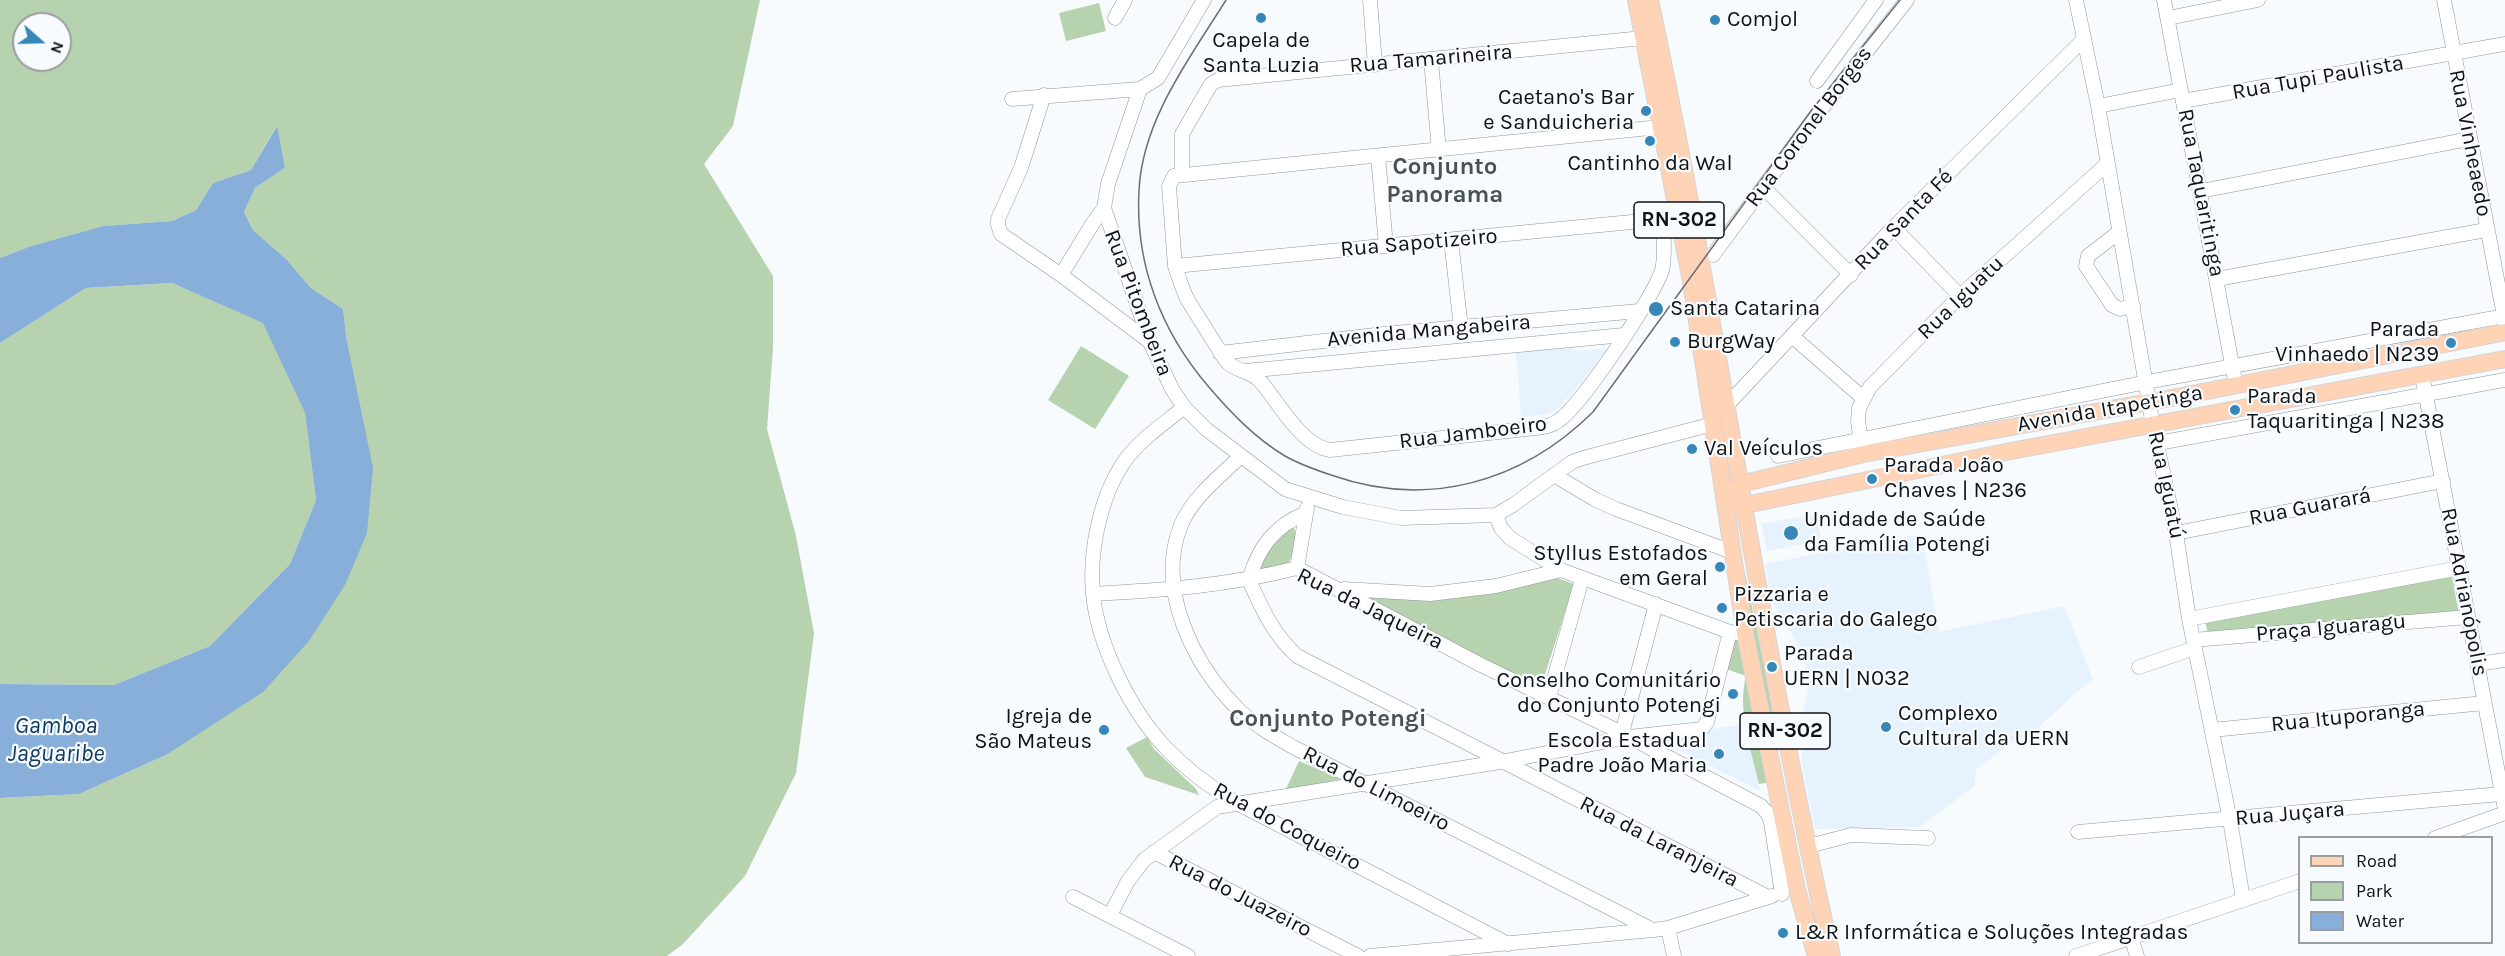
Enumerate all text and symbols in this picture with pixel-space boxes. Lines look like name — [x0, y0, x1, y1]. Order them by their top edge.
place label: Comjol — [1727, 7, 1798, 33]
marker: Capela de Santa Luzia — [1254, 11, 1268, 25]
north arrow — [12, 12, 72, 72]
marker: Comjol — [1708, 13, 1722, 27]
place label: Capela de Santa Luzia — [1202, 28, 1320, 80]
text: N — [47, 39, 68, 56]
street label: Rua Tamarineira — [1348, 39, 1514, 79]
street label: Rua Coronel Borges — [1740, 42, 1878, 212]
street label: Rua Tupi Paulista — [2230, 50, 2406, 106]
street label: Rua Vinheaedo — [2443, 67, 2497, 219]
place label: Caetano's Bar e Sanduicheria — [1483, 85, 1634, 136]
marker: Caetano's Bar e Sanduicheria — [1639, 104, 1653, 118]
street label: Rua Taquaritinga — [2172, 107, 2230, 279]
marker: Cantinho da Wal — [1643, 134, 1657, 148]
place label: Cantinho da Wal — [1567, 151, 1733, 177]
district label: Conjunto Panorama — [1387, 153, 1503, 209]
street label: Rua Santa Fé — [1849, 164, 1959, 276]
road number: RN-302 — [1634, 202, 1724, 238]
street label: Rua Sapotizeiro — [1339, 223, 1499, 263]
street label: Rua Pitombeira — [1098, 226, 1178, 380]
street label: Rua Iguatu — [1912, 250, 2010, 346]
place label: Santa Catarina — [1670, 296, 1820, 322]
marker: Santa Catarina — [1647, 300, 1665, 318]
street label: Avenida Mangabeira — [1326, 309, 1532, 353]
place label: Parada Vinhaedo | N239 — [2275, 317, 2439, 368]
place label: BurgWay — [1687, 329, 1775, 355]
marker: BurgWay — [1668, 335, 1682, 349]
marker: Parada Vinhaedo | N239 — [2444, 336, 2458, 350]
street label: Avenida Itapetinga — [2015, 380, 2205, 438]
place label: Parada Taquaritinga | N238 — [2247, 384, 2445, 436]
marker: Parada Taquaritinga | N238 — [2228, 403, 2242, 417]
street label: Rua Jamboeiro — [1398, 411, 1548, 455]
street label: Rua Iguatú — [2142, 429, 2190, 541]
place label: Val Veículos — [1704, 436, 1823, 462]
marker: Val Veículos — [1685, 442, 1699, 456]
place label: Parada João Chaves | N236 — [1884, 453, 2027, 505]
marker: Parada João Chaves | N236 — [1865, 472, 1879, 486]
street label: Rua Guarará — [2247, 482, 2373, 532]
street label: Rua Adrianópolis — [2435, 506, 2493, 678]
place label: Unidade de Saúde da Família Potengi — [1804, 507, 1991, 558]
marker: Unidade de Saúde da Família Potengi — [1782, 524, 1800, 542]
place label: Styllus Estofados em Geral — [1533, 541, 1708, 592]
marker: Styllus Estofados em Geral — [1713, 560, 1727, 574]
street label: Rua da Jaqueira — [1292, 562, 1448, 656]
place label: Pizzaria e Petiscaria do Galego — [1734, 582, 1938, 634]
marker: Pizzaria e Petiscaria do Galego — [1715, 601, 1729, 615]
street label: Praça Iguaragu — [2255, 608, 2407, 648]
place label: Parada UERN | N032 — [1784, 641, 1910, 692]
marker: Parada UERN | N032 — [1765, 660, 1779, 674]
place label: Conselho Comunitário do Conjunto Potengi — [1497, 668, 1721, 720]
marker: Conselho Comunitário do Conjunto Potengi — [1726, 687, 1740, 701]
street label: Rua Ituporanga — [2270, 696, 2426, 738]
place label: Complexo Cultural da UERN — [1898, 701, 2070, 752]
place label: Igreja de São Mateus — [974, 704, 1092, 756]
district label: Conjunto Potengi — [1229, 705, 1427, 733]
water label: Gamboa Jaguaribe — [8, 712, 104, 768]
road number: RN-302 — [1740, 713, 1830, 749]
marker: Complexo Cultural da UERN — [1879, 720, 1893, 734]
marker: Igreja de São Mateus — [1097, 723, 1111, 737]
place label: Escola Estadual Padre João Maria — [1538, 728, 1707, 780]
street label: Rua do Limoeiro — [1298, 741, 1454, 837]
marker: Escola Estadual Padre João Maria — [1712, 747, 1726, 761]
street label: Rua do Coqueiro — [1208, 777, 1366, 877]
street label: Rua da Laranjeira — [1575, 791, 1743, 893]
street label: Rua Juçara — [2234, 796, 2346, 832]
legend — [2298, 836, 2493, 944]
street label: Rua do Juazeiro — [1164, 849, 1316, 943]
text: Road — [2356, 850, 2397, 872]
text: Park — [2356, 880, 2393, 902]
text: Water — [2356, 910, 2404, 932]
place label: L&R Informática e Soluções Integradas — [1795, 920, 2188, 946]
marker: L&R Informática e Soluções Integradas — [1776, 926, 1790, 940]

